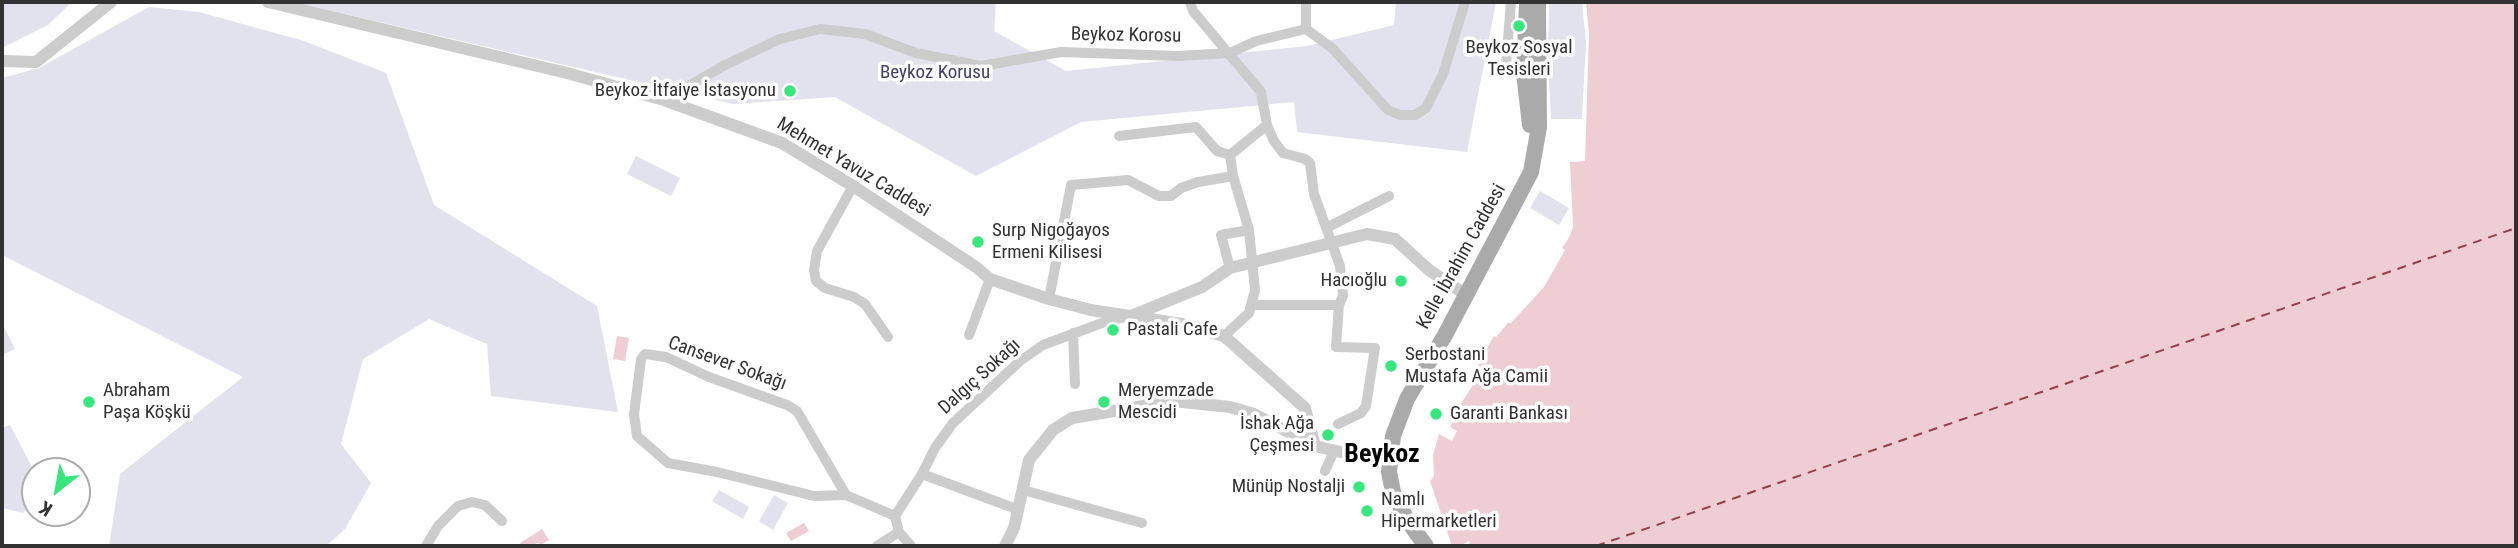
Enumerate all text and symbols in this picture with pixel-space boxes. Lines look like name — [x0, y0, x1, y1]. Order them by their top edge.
marker: Beykoz Sosyal Tesisleri — [1511, 18, 1527, 34]
street label: Beykoz Korosu — [1071, 24, 1181, 48]
place label: Beykoz Sosyal Tesisleri — [1465, 37, 1573, 81]
park label: Beykoz Korusu — [880, 62, 990, 84]
place label: Beykoz İtfaiye İstasyonu — [595, 80, 776, 102]
marker: Beykoz İtfaiye İstasyonu — [782, 83, 798, 99]
street label: Mehmet Yavuz Caddesi — [772, 113, 934, 223]
street label: Kelle İbrahim Caddesi — [1413, 180, 1511, 334]
place label: Surp Nigoğayos Ermeni Kilisesi — [992, 220, 1110, 264]
marker: Surp Nigoğayos Ermeni Kilisesi — [970, 234, 986, 250]
place label: Hacıoğlu — [1320, 270, 1387, 292]
marker: Hacıoğlu — [1393, 273, 1409, 289]
place label: Pastali Cafe — [1127, 319, 1218, 341]
marker: Pastali Cafe — [1105, 322, 1121, 338]
street label: Cansever Sokağı — [665, 332, 789, 396]
street label: Dalgıç Sokağı — [934, 334, 1026, 420]
place label: Serbostani Mustafa Ağa Camii — [1405, 344, 1548, 388]
marker: Serbostani Mustafa Ağa Camii — [1383, 358, 1399, 374]
place label: Abraham Paşa Köşkü — [103, 380, 191, 424]
place label: Meryemzade Mescidi — [1118, 380, 1214, 424]
marker: Abraham Paşa Köşkü — [81, 394, 97, 410]
marker: Meryemzade Mescidi — [1096, 394, 1112, 410]
place label: Garanti Bankası — [1450, 403, 1568, 425]
marker: Garanti Bankası — [1428, 406, 1444, 422]
place label: İshak Ağa Çeşmesi — [1240, 413, 1314, 457]
marker: İshak Ağa Çeşmesi — [1320, 427, 1336, 443]
district label: Beykoz — [1344, 439, 1420, 471]
north arrow — [21, 457, 91, 527]
place label: Münüp Nostalji — [1232, 476, 1345, 498]
marker: Münüp Nostalji — [1351, 479, 1367, 495]
place label: Namlı Hipermarketleri — [1381, 489, 1497, 533]
text: K — [36, 496, 56, 521]
marker: Namlı Hipermarketleri — [1359, 503, 1375, 519]

